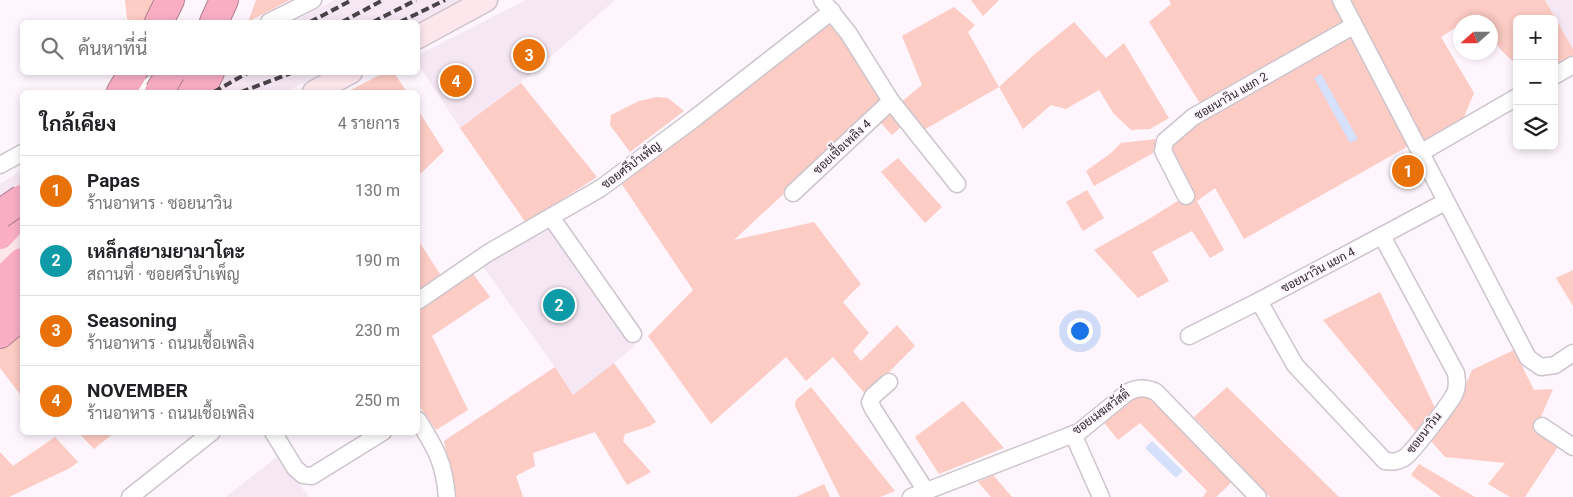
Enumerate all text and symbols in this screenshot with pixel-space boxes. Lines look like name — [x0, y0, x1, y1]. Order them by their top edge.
north arrow — [1453, 15, 1498, 60]
map controls — [1513, 15, 1558, 150]
button: + — [1513, 15, 1558, 60]
search box — [20, 20, 420, 75]
icon: search — [38, 34, 66, 62]
pin: 3 — [513, 36, 545, 74]
text: ค้นหาที่นี่ — [78, 37, 147, 60]
button: − — [1513, 60, 1558, 105]
pin: 4 — [440, 62, 472, 100]
street label: ซอยนาวิน แยก 2 — [1192, 69, 1270, 123]
button: layers — [1513, 105, 1558, 150]
text: ใกล้เคียง — [40, 112, 116, 136]
text: 4 รายการ — [338, 114, 400, 133]
street label: ซอยเชื้อเพลิง 4 — [808, 114, 874, 177]
street label: ซอยศรีบำเพ็ญ — [598, 137, 663, 192]
pin: 1 — [1392, 152, 1424, 190]
text: Papas — [87, 169, 140, 192]
text: 1 — [51, 181, 61, 200]
text: 130 m — [355, 181, 400, 200]
text: ร้านอาหาร · ซอยนาวิน — [87, 194, 232, 213]
text: เหล็กสยามยามาโตะ — [87, 240, 245, 263]
street label: ซอยนาวิน แยก 4 — [1279, 244, 1358, 295]
text: 2 — [51, 251, 61, 270]
text: 190 m — [355, 251, 400, 270]
text: สถานที่ · ซอยศรีบำเพ็ญ — [87, 265, 240, 284]
pin: 2 — [543, 286, 575, 324]
text: Seasoning — [87, 309, 177, 332]
your location — [1067, 318, 1093, 344]
text: 3 — [51, 321, 61, 340]
text: 230 m — [355, 321, 400, 340]
text: ร้านอาหาร · ถนนเชื้อเพลิง — [87, 334, 254, 353]
text: NOVEMBER — [87, 379, 188, 402]
street label: ซอยเมฆสวัสดิ์ — [1067, 383, 1132, 437]
text: 4 — [51, 391, 61, 410]
text: 250 m — [355, 391, 400, 410]
text: ร้านอาหาร · ถนนเชื้อเพลิง — [87, 404, 254, 423]
street label: ซอยนาวิน — [1404, 409, 1445, 456]

